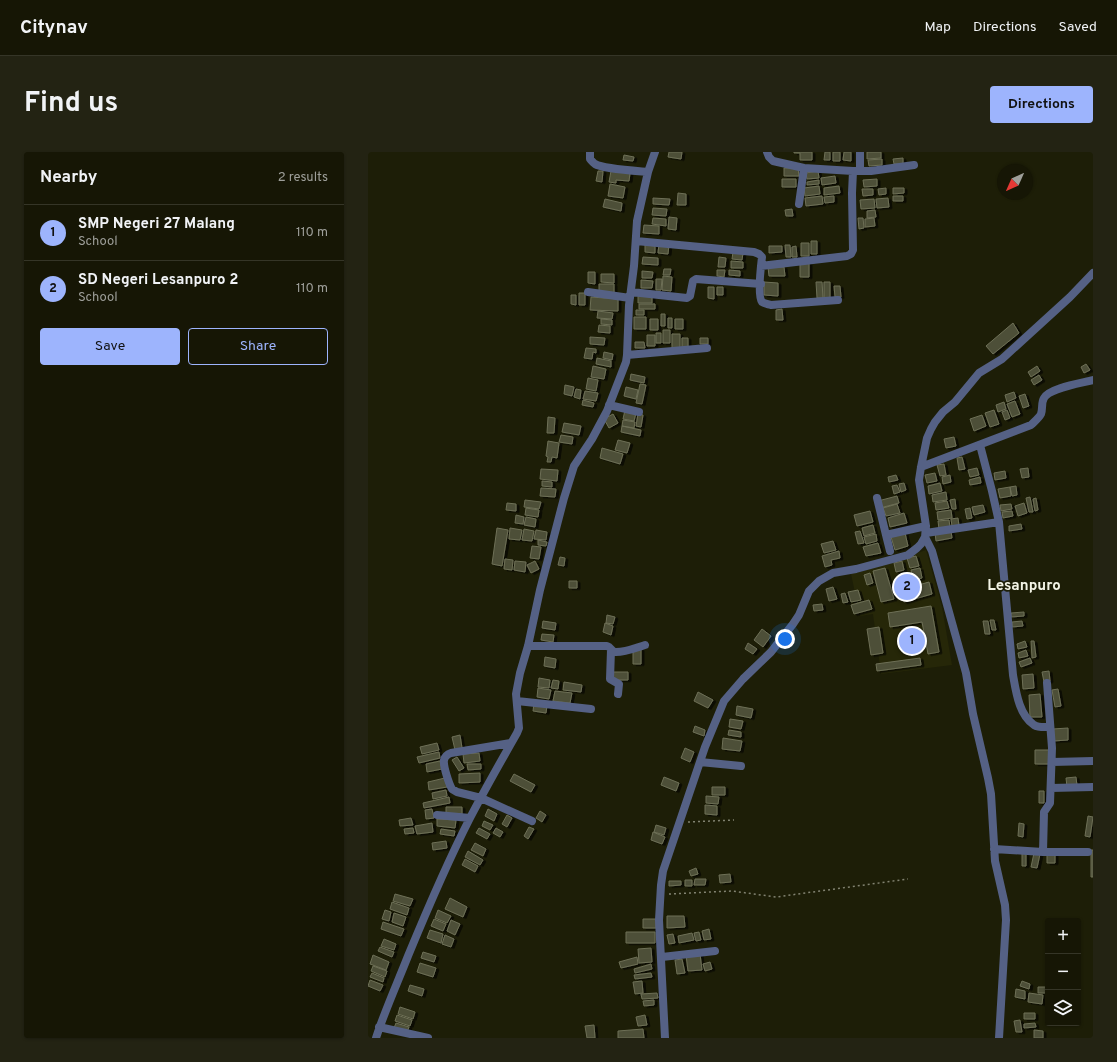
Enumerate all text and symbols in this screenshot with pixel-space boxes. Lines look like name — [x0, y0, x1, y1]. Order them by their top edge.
text: Citynav — [20, 16, 88, 40]
text: Map — [925, 19, 951, 36]
text: Directions — [973, 19, 1037, 36]
text: Saved — [1059, 19, 1097, 36]
text: Find us — [24, 86, 118, 122]
button: Directions — [990, 86, 1093, 123]
north arrow — [997, 164, 1033, 200]
text: Nearby — [40, 167, 97, 189]
text: 2 results — [278, 170, 328, 186]
text: SMP Negeri 27 Malang — [78, 215, 235, 234]
text: 1 — [50, 225, 56, 241]
text: 110 m — [296, 225, 328, 241]
text: School — [78, 234, 118, 250]
text: SD Negeri Lesanpuro 2 — [78, 271, 238, 290]
text: 2 — [49, 281, 57, 297]
text: 110 m — [296, 281, 328, 297]
text: School — [78, 290, 118, 306]
button: Save — [40, 328, 180, 365]
button: Share — [188, 328, 328, 365]
pin: 2 — [894, 572, 920, 602]
district label: Lesanpuro — [987, 577, 1061, 596]
pin: 1 — [899, 626, 925, 656]
your location — [775, 629, 795, 649]
map controls — [1045, 918, 1081, 1026]
button: + — [1045, 918, 1081, 954]
button: − — [1045, 954, 1081, 990]
button: layers — [1045, 990, 1081, 1026]

